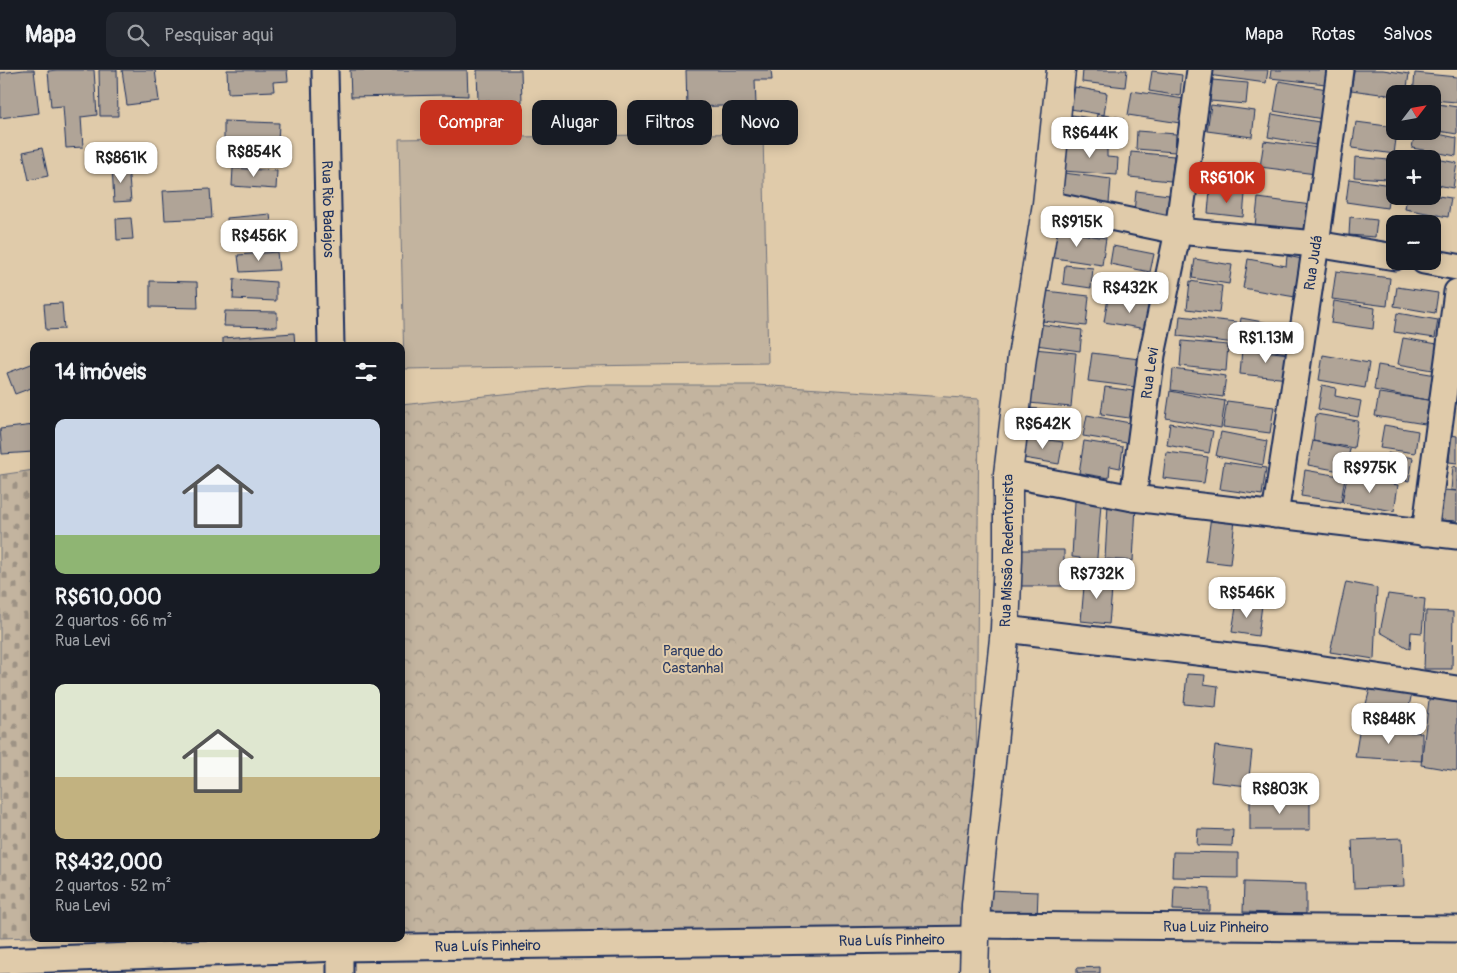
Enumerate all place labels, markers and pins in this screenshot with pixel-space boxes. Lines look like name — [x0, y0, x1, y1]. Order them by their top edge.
pin: R$644K — [1049, 116, 1131, 159]
pin: R$854K — [213, 136, 295, 178]
pin: R$861K — [80, 142, 162, 184]
pin: R$610K — [1186, 162, 1268, 204]
pin: R$915K — [1036, 206, 1118, 248]
pin: R$456K — [218, 220, 300, 262]
pin: R$432K — [1089, 272, 1171, 314]
pin: R$1.13M — [1220, 322, 1312, 364]
pin: R$642K — [1002, 408, 1084, 450]
pin: R$975K — [1329, 452, 1411, 494]
pin: R$732K — [1056, 558, 1138, 600]
pin: R$546K — [1206, 576, 1288, 619]
pin: R$848K — [1348, 702, 1430, 745]
pin: R$803K — [1239, 772, 1321, 815]

